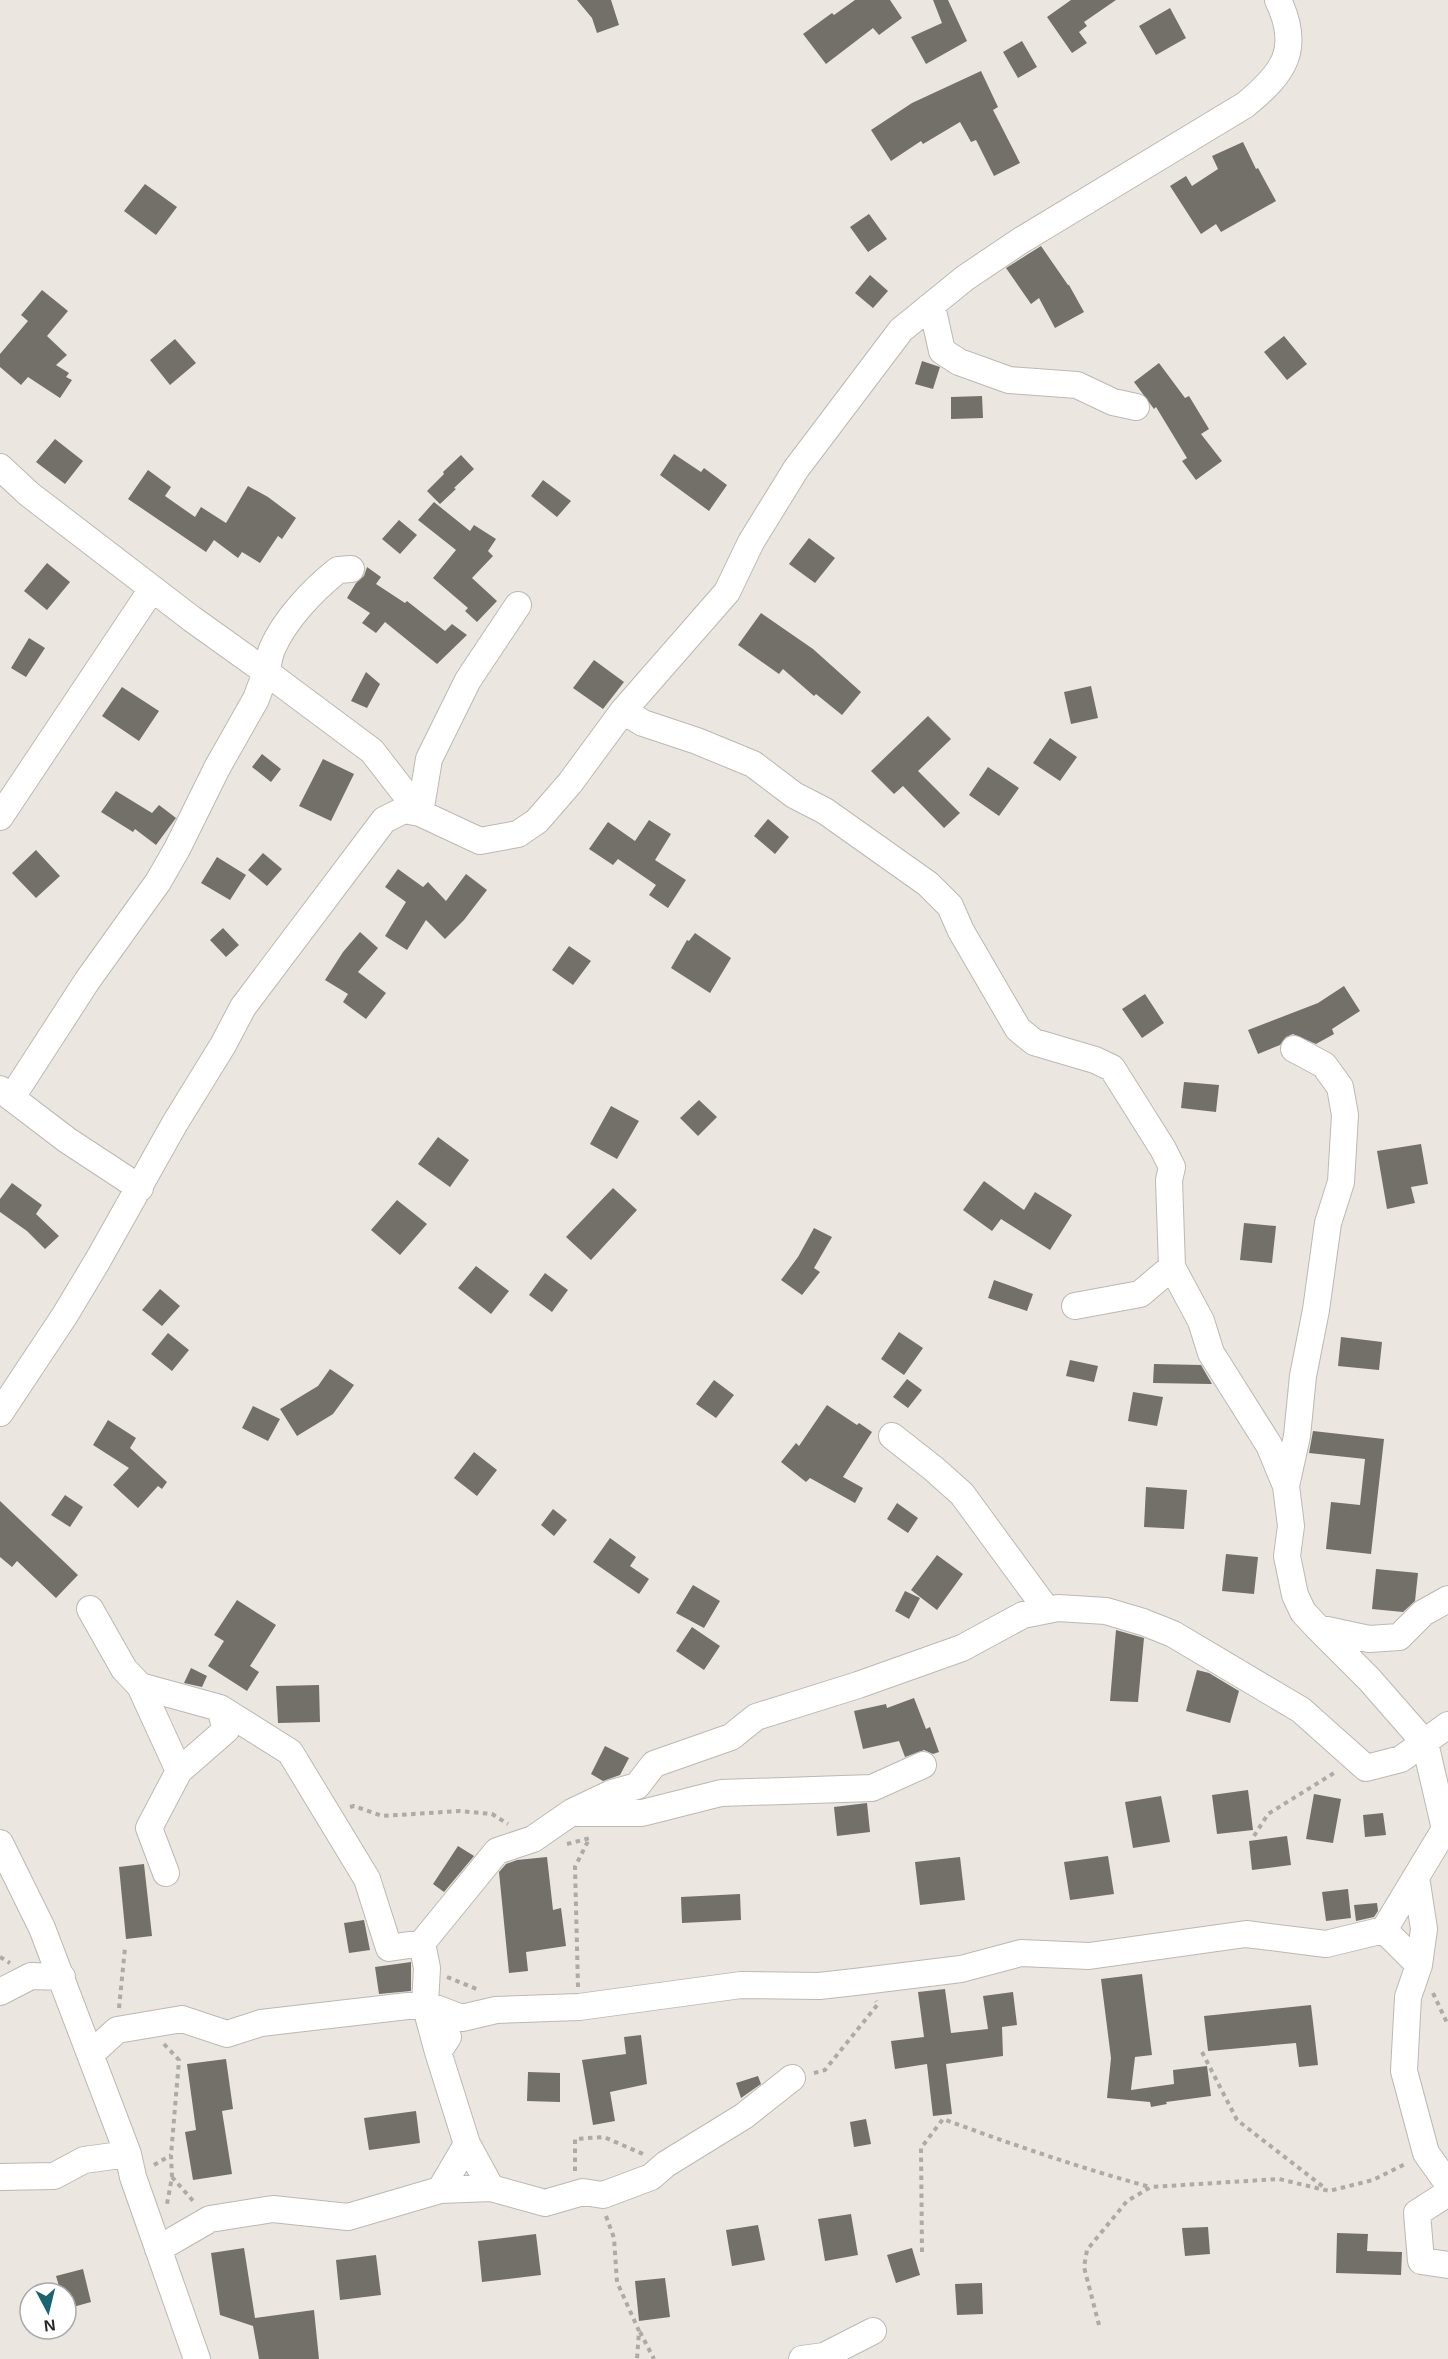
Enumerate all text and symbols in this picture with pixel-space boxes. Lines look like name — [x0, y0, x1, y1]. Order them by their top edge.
north arrow — [18, 2281, 78, 2341]
text: N — [43, 2316, 57, 2335]

